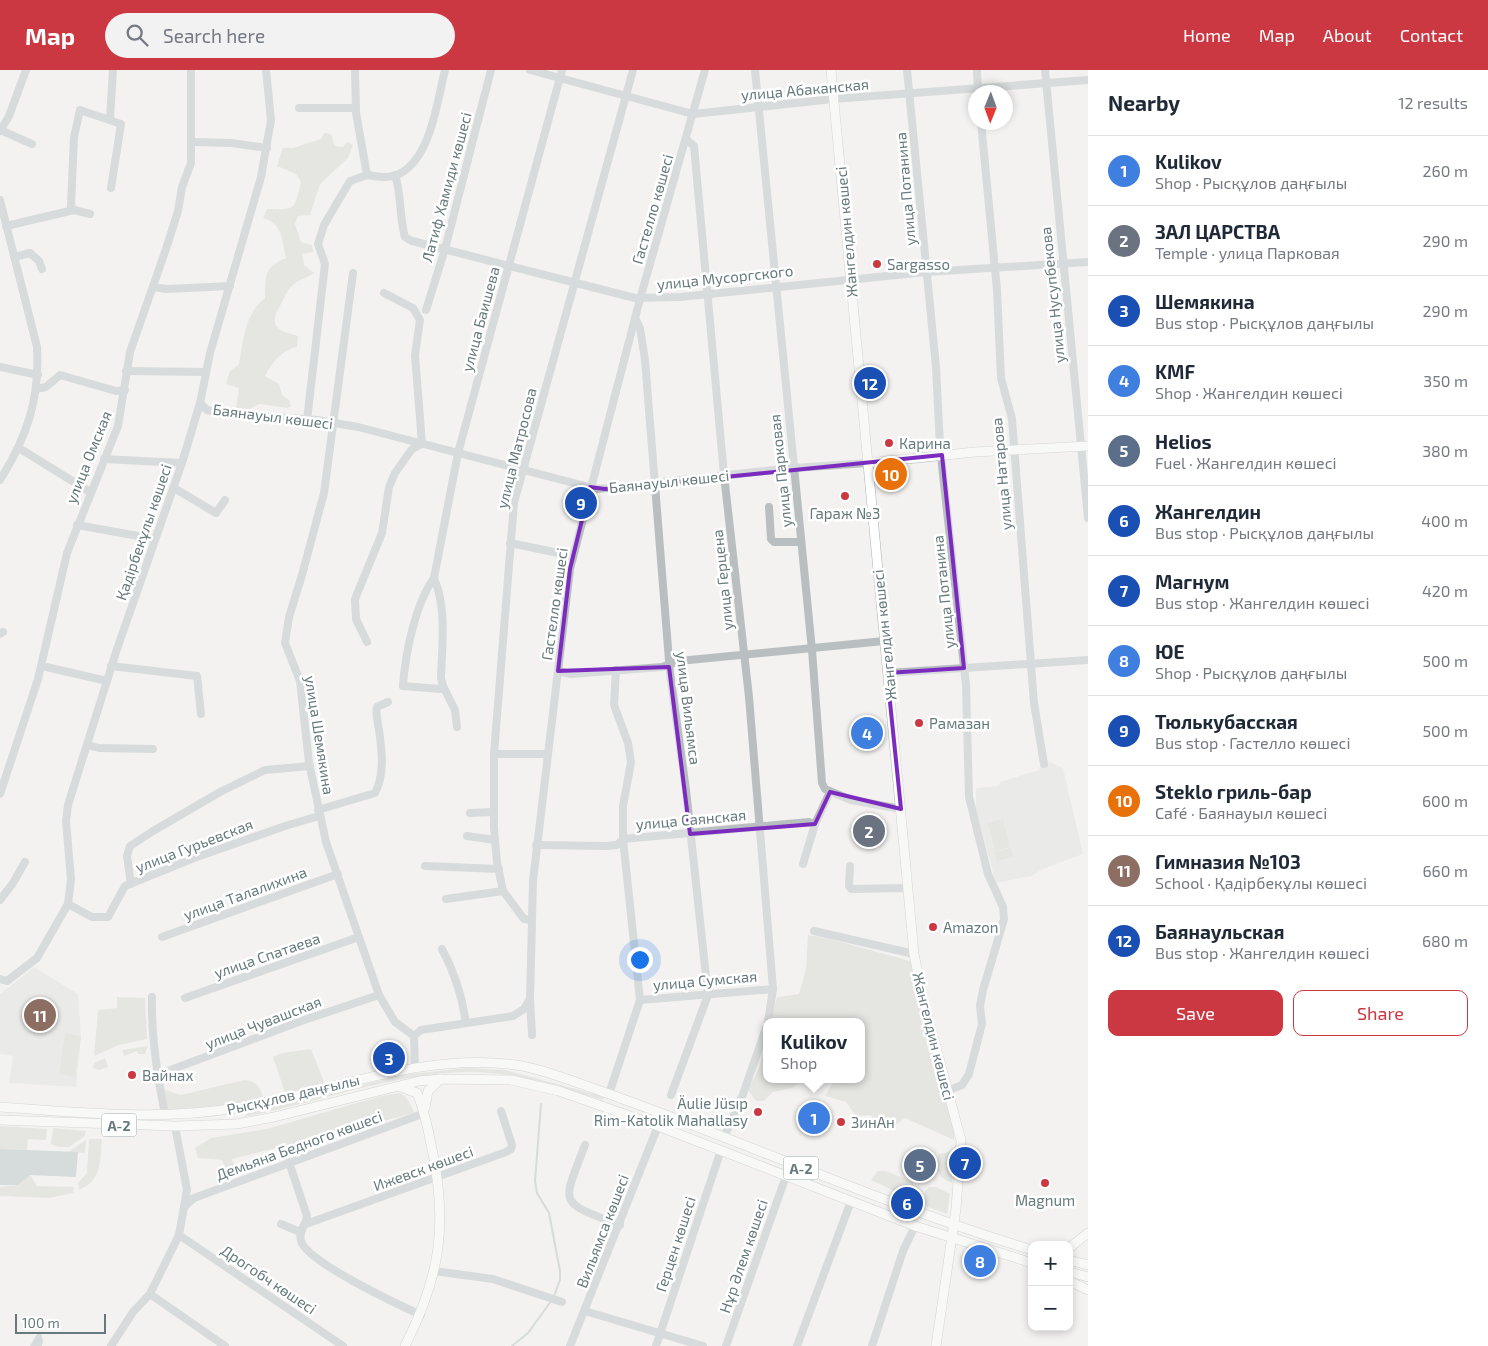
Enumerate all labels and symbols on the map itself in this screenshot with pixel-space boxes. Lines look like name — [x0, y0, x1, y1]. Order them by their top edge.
street label: улица Абаканская — [740, 74, 870, 105]
north arrow — [968, 85, 1013, 130]
street label: Латиф Хамиди көшесі — [417, 110, 475, 264]
street label: улица Потанина — [891, 131, 920, 247]
street label: Гастелло көшесі — [628, 152, 676, 266]
street label: Жангелдин көшесі — [831, 166, 861, 298]
street label: улица Нусупбекова — [1036, 226, 1069, 364]
place label: Sargasso — [887, 255, 950, 273]
marker: Sargasso — [871, 258, 883, 270]
street label: улица Мусоргского — [656, 261, 794, 294]
street label: улица Баишева — [457, 264, 504, 374]
pin: 12 — [854, 364, 886, 402]
street label: улица Матросова — [492, 386, 541, 510]
street label: Баянауыл көшесі — [212, 400, 334, 433]
street label: улица Омская — [61, 408, 116, 506]
street label: улица Парковая — [765, 413, 796, 528]
street label: улица Натарова — [987, 417, 1016, 531]
place label: Карина — [899, 434, 951, 452]
marker: Карина — [883, 437, 895, 449]
pin: 10 — [875, 455, 907, 493]
street label: Қадірбекұлы көшесі — [111, 461, 175, 603]
street label: Баянауыл көшесі — [608, 466, 730, 497]
pin: 9 — [565, 484, 597, 522]
marker: Гараж №3 — [839, 490, 851, 502]
place label: Гараж №3 — [810, 504, 880, 522]
street label: улица Герцена — [708, 528, 737, 631]
street label: улица Потанина — [928, 534, 959, 650]
street label: Гастелло көшесі — [537, 546, 571, 662]
street label: Жангелдин көшесі — [868, 569, 900, 701]
street label: улица Вильямса — [672, 650, 705, 766]
street label: улица Шемякина — [301, 674, 338, 796]
pin: 4 — [851, 714, 883, 752]
place label: Рамазан — [929, 714, 990, 732]
marker: Рамазан — [913, 717, 925, 729]
street label: улица Саянская — [635, 805, 747, 834]
pin: 2 — [853, 812, 885, 850]
street label: улица Гурьевская — [133, 814, 256, 877]
street label: улица Талалихина — [181, 862, 309, 925]
place label: Amazon — [943, 918, 999, 936]
marker: Amazon — [927, 921, 939, 933]
street label: улица Спатаева — [212, 928, 323, 983]
your location — [627, 947, 653, 973]
street label: улица Сумская — [652, 966, 758, 995]
street label: Жангелдин көшесі — [909, 970, 959, 1102]
street label: улица Чувашская — [202, 992, 324, 1053]
pin: 11 — [24, 996, 56, 1034]
pin: 3 — [373, 1039, 405, 1077]
place label: Вайнах — [142, 1066, 193, 1084]
marker: Вайнах — [126, 1069, 138, 1081]
street label: Рысқұлов даңғылы — [225, 1070, 361, 1118]
place label: Äulie Jüsıp Rim-Katolik Mahallasy — [594, 1094, 748, 1129]
pin: 1 — [798, 1099, 830, 1137]
marker: Äulie Jüsıp Rim-Katolik Mahallasy — [752, 1106, 764, 1118]
street label: Демьяна Бедного көшесі — [213, 1107, 385, 1183]
place label: ЗинАн — [851, 1113, 895, 1131]
road number: A-2 — [102, 1114, 136, 1136]
marker: ЗинАн — [835, 1116, 847, 1128]
street label: Ижевск көшесі — [371, 1142, 475, 1194]
pin: 7 — [949, 1144, 981, 1182]
pin: 5 — [904, 1146, 936, 1184]
road number: A-2 — [784, 1156, 818, 1180]
street label: Вильямса көшесі — [572, 1172, 632, 1290]
marker: Magnum — [1039, 1177, 1051, 1189]
pin: 6 — [891, 1184, 923, 1222]
place label: Magnum — [1015, 1191, 1075, 1209]
street label: Герцен көшесі — [651, 1194, 699, 1294]
street label: Нұр Әлем көшесі — [715, 1197, 771, 1315]
street label: Дрогобч көшесі — [218, 1241, 320, 1317]
pin: 8 — [964, 1242, 996, 1280]
scale bar — [15, 1311, 106, 1334]

